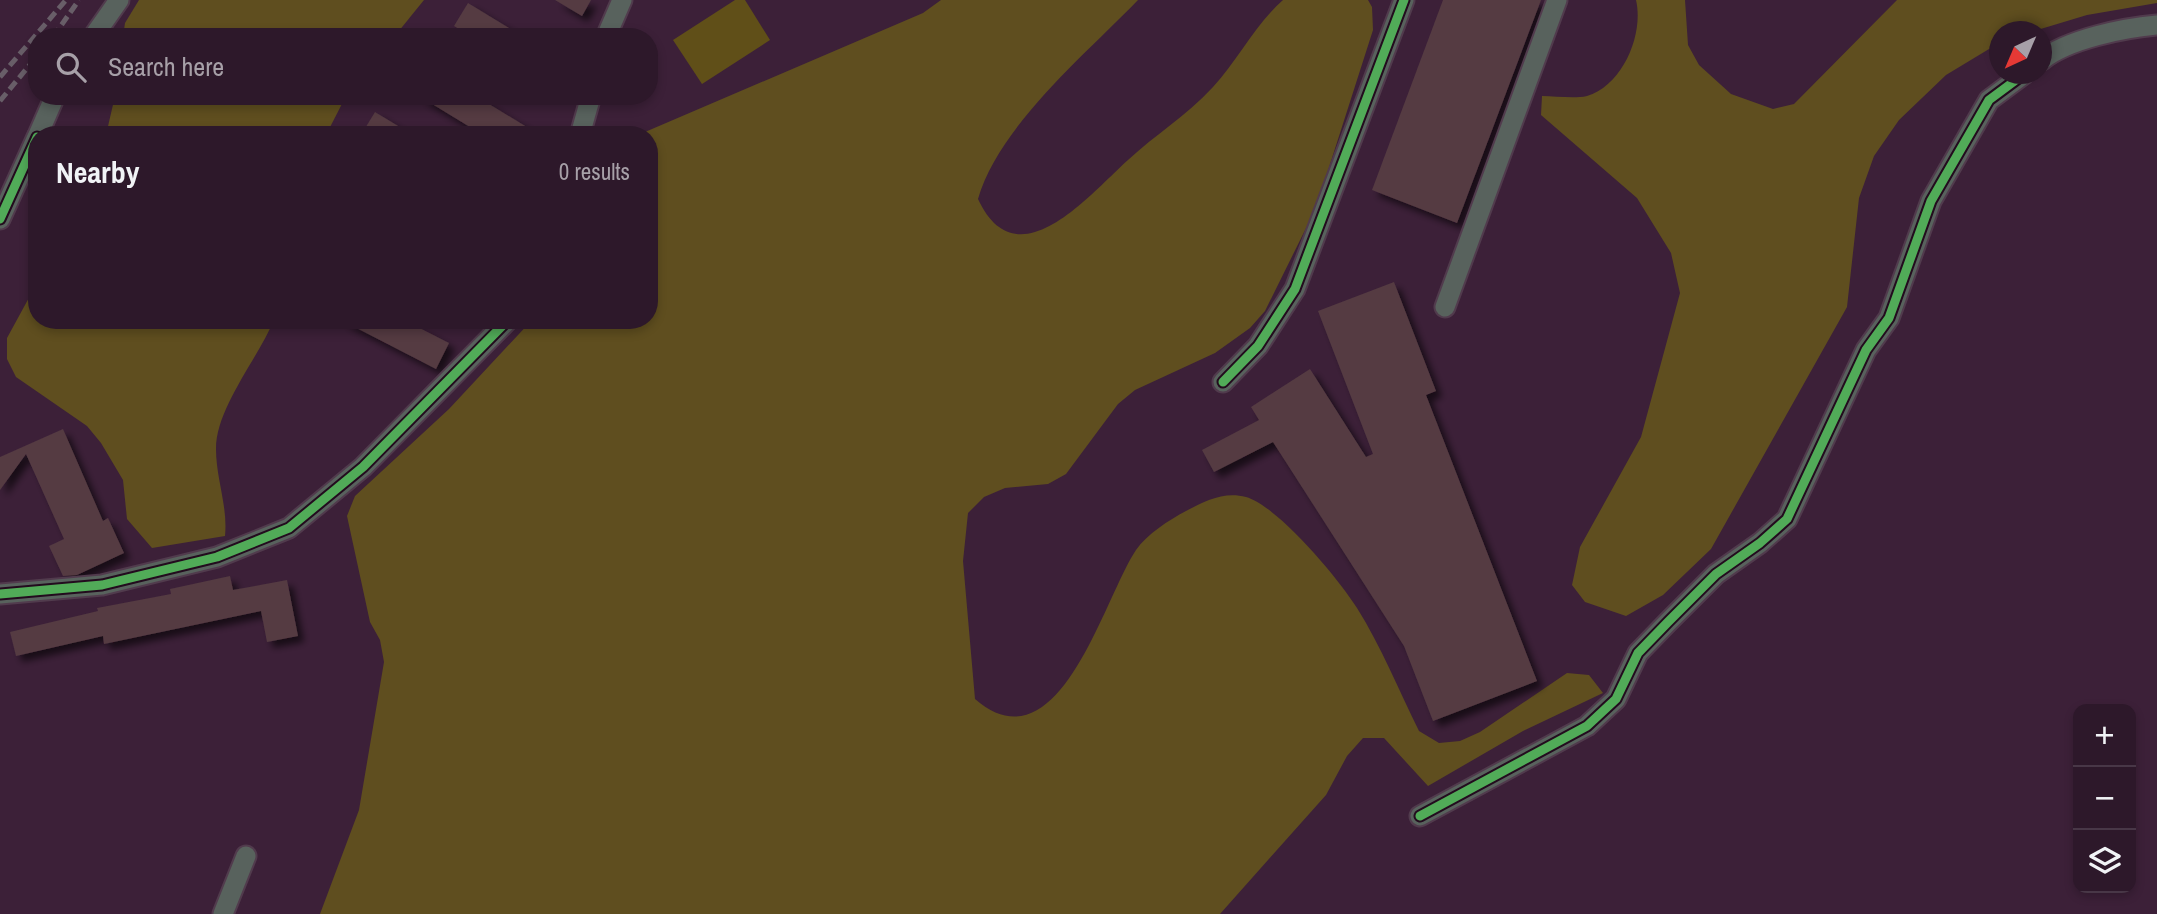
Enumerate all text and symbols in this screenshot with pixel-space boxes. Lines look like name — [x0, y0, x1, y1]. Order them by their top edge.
north arrow — [1989, 21, 2052, 84]
search box — [28, 28, 658, 105]
icon: search — [52, 48, 90, 86]
text: Search here — [108, 49, 224, 84]
text: Nearby — [56, 152, 139, 192]
text: 0 results — [559, 156, 630, 187]
map controls — [2073, 704, 2136, 893]
button: + — [2073, 704, 2136, 767]
button: − — [2073, 767, 2136, 830]
button: layers — [2073, 830, 2136, 893]

